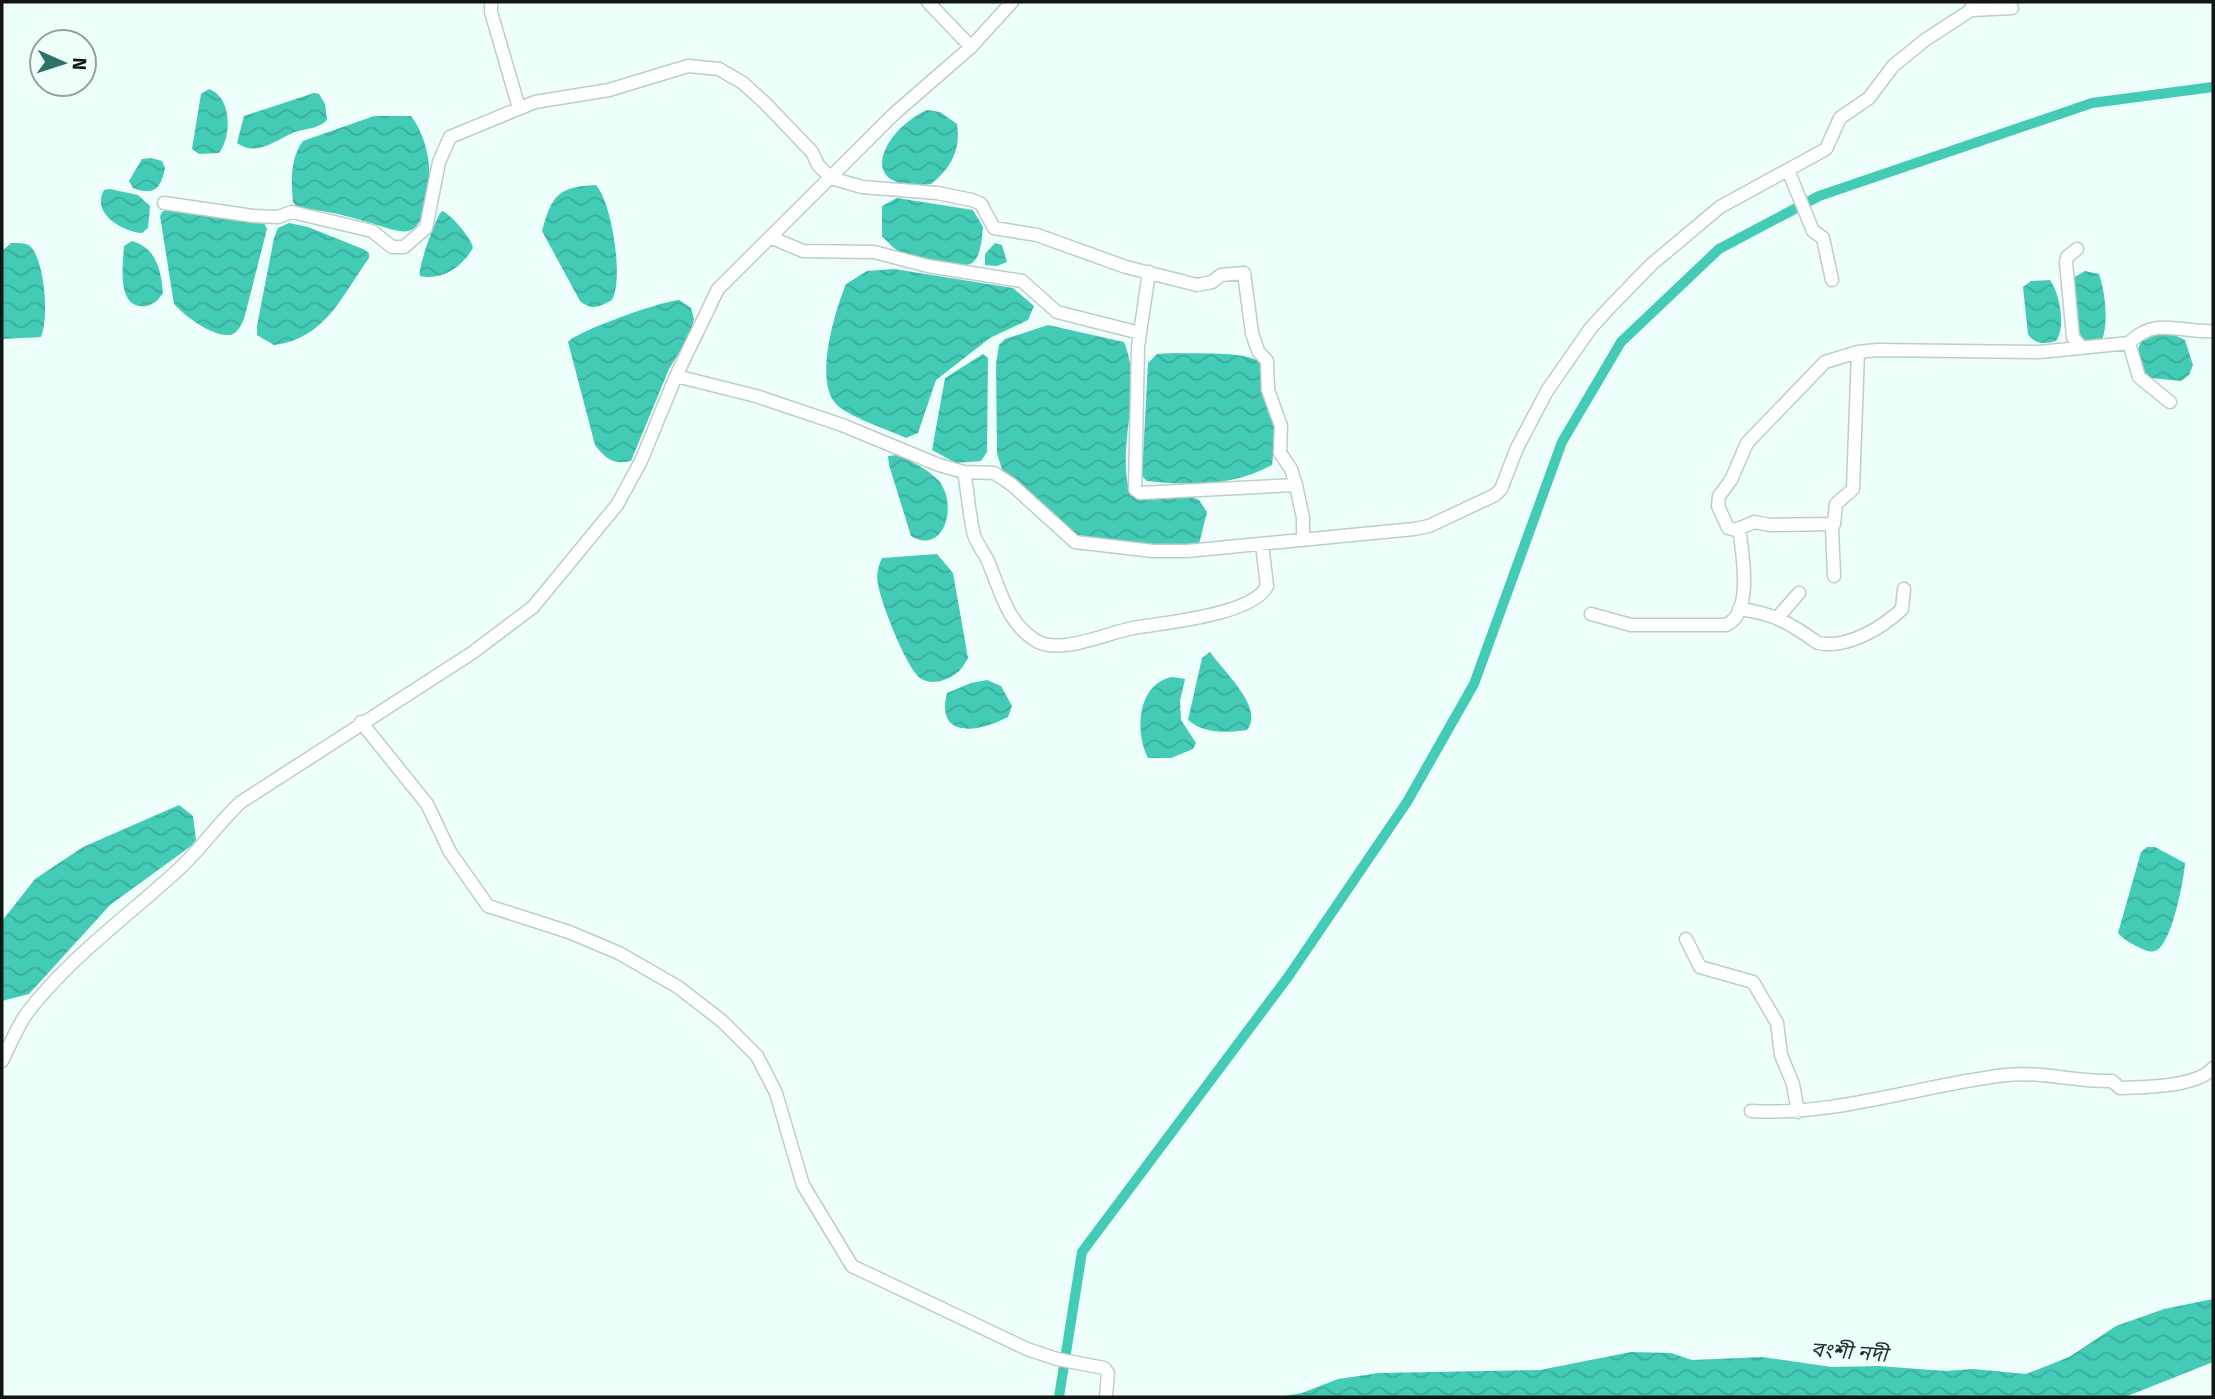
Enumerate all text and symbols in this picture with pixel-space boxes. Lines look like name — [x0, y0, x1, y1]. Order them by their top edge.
north arrow — [28, 28, 98, 98]
text: N — [68, 57, 91, 71]
water label: বংশী নদী — [1810, 1336, 1893, 1368]

